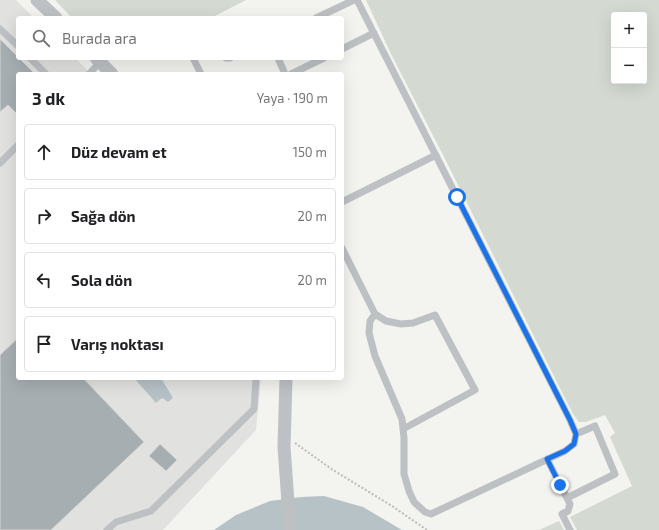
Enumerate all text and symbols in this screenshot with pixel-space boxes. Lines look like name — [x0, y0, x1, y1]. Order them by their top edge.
map controls — [611, 12, 647, 84]
button: + — [611, 12, 647, 48]
search box — [16, 16, 344, 60]
icon: search — [30, 27, 52, 49]
text: Burada ara — [62, 29, 137, 47]
button: − — [611, 48, 647, 84]
text: 3 dk — [32, 88, 65, 108]
text: Yaya · 190 m — [257, 90, 328, 106]
icon: ahead — [33, 141, 55, 163]
text: Düz devam et — [71, 143, 167, 161]
text: 150 m — [293, 144, 327, 160]
route start — [448, 188, 466, 206]
icon: right — [33, 205, 55, 227]
text: Sağa dön — [71, 207, 136, 225]
text: 20 m — [298, 208, 327, 224]
icon: left — [33, 269, 55, 291]
text: Sola dön — [71, 271, 132, 289]
text: 20 m — [298, 272, 327, 288]
icon: arrive — [33, 333, 55, 355]
text: Varış noktası — [71, 335, 164, 353]
route end — [551, 476, 569, 494]

